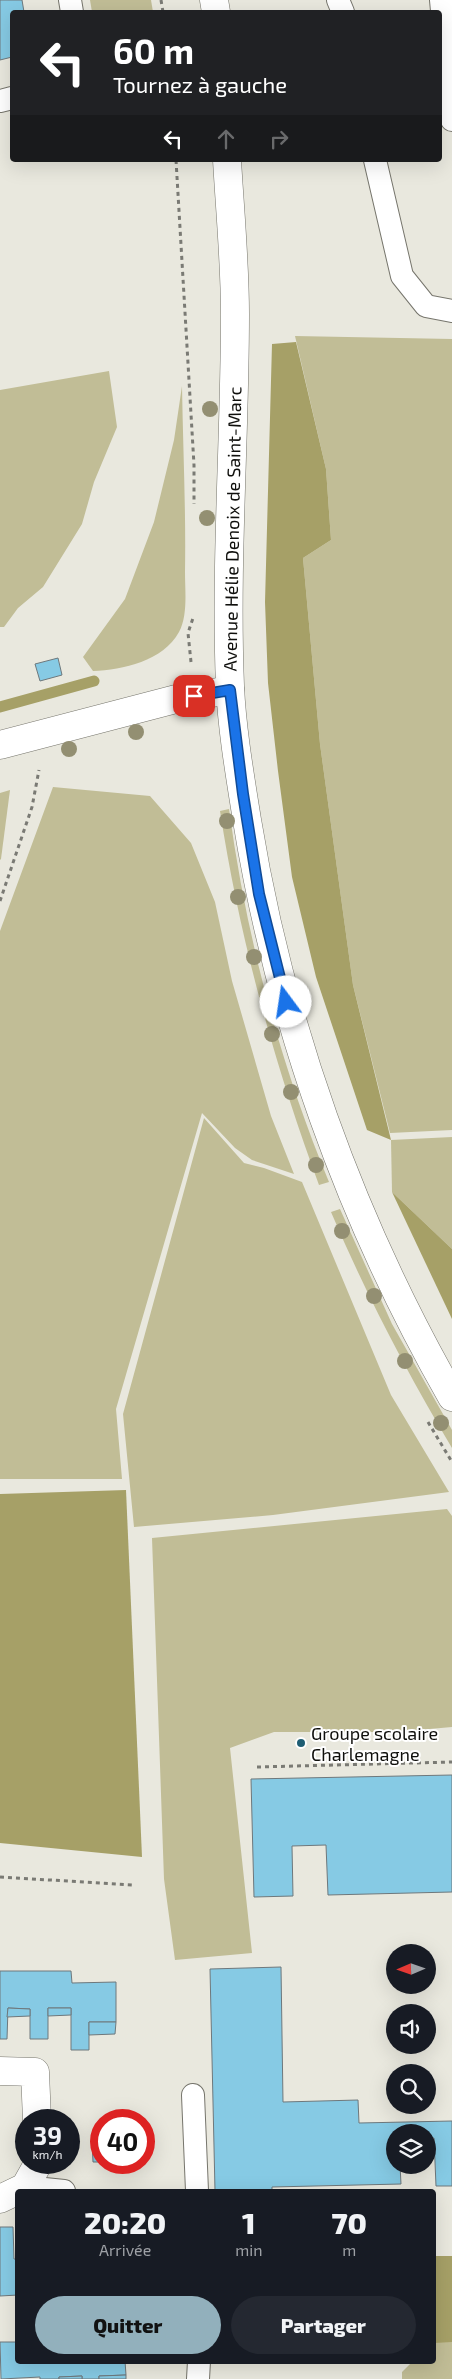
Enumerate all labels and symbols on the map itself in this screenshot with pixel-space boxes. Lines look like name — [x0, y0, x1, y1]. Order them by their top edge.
street label: Avenue Hélie Denoix de Saint-Marc — [219, 386, 245, 672]
pin — [173, 675, 215, 717]
position arrow — [259, 975, 311, 1027]
place label: Groupe scolaire Charlemagne — [311, 1722, 438, 1765]
marker: Groupe scolaire Charlemagne — [295, 1737, 307, 1749]
north arrow — [386, 1944, 436, 1994]
speed limit sign: 40 — [90, 2109, 155, 2174]

